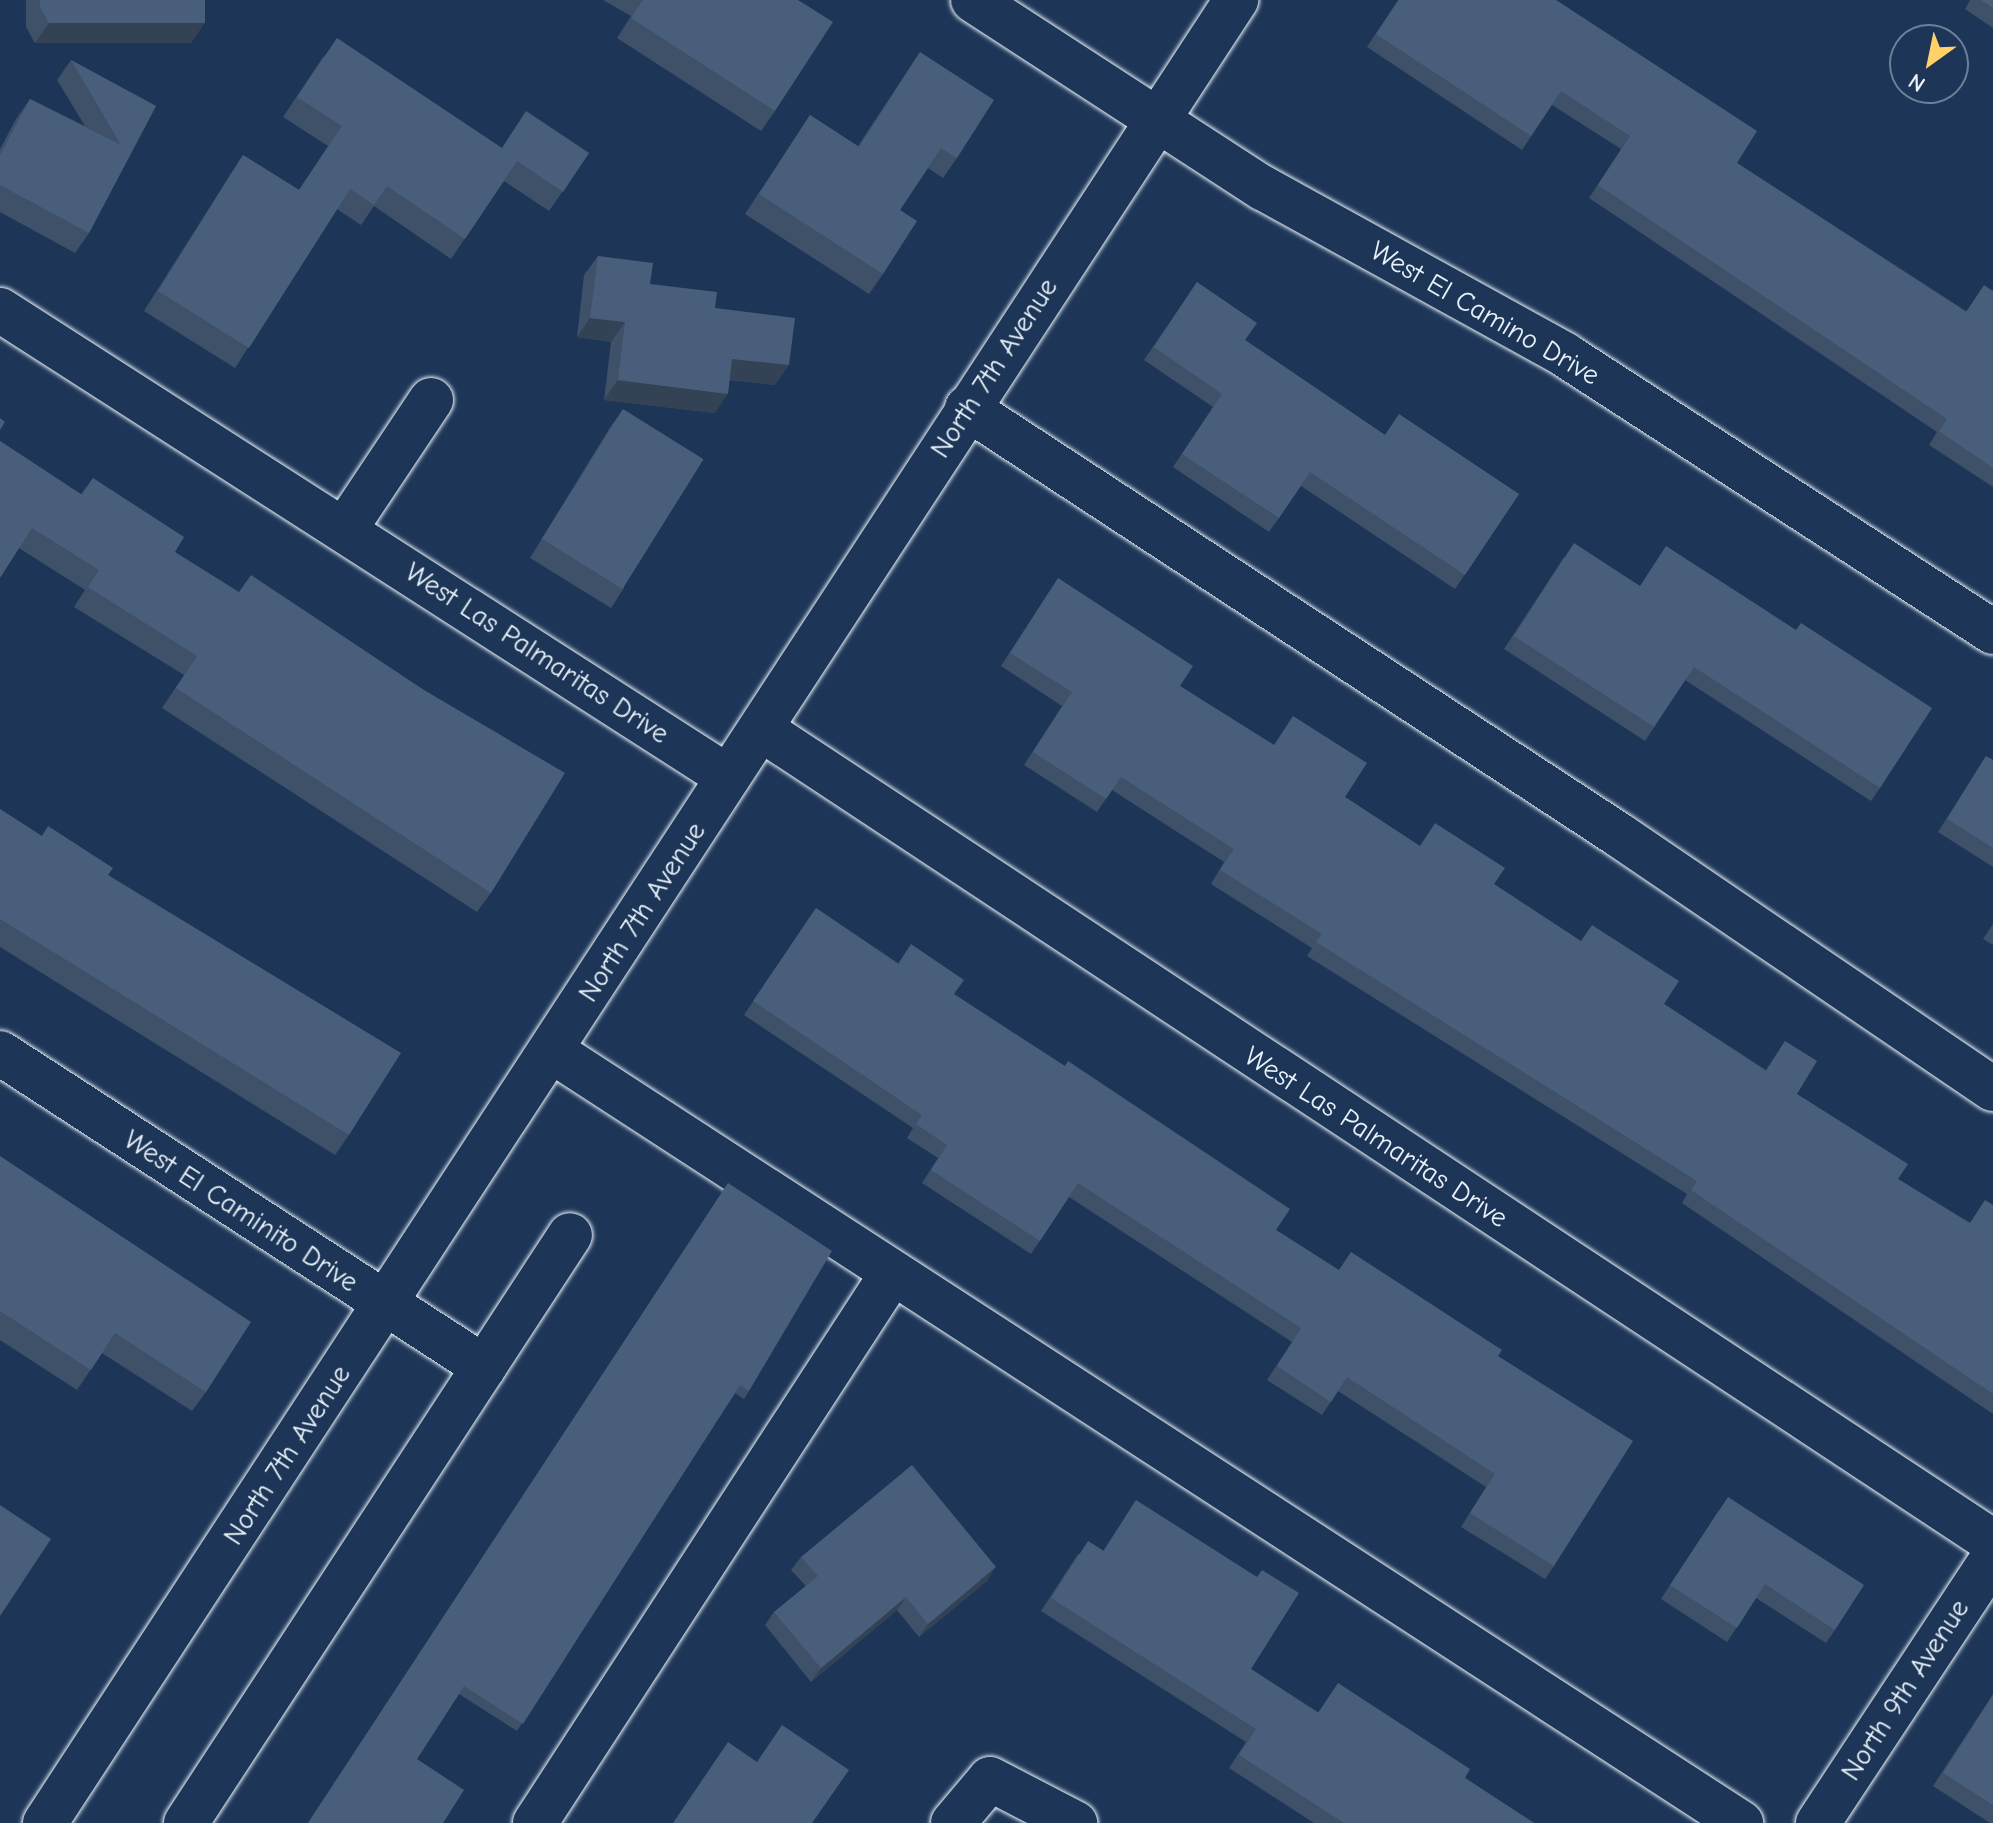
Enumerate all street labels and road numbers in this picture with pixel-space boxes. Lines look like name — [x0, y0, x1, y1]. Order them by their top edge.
street label: West El Camino Drive — [1365, 234, 1605, 392]
street label: North 7th Avenue — [923, 272, 1065, 464]
street label: West Las Palmaritas Drive — [399, 555, 675, 751]
street label: North 7th Avenue — [571, 816, 713, 1008]
street label: West Las Palmaritas Drive — [1238, 1039, 1514, 1235]
street label: West El Caminito Drive — [118, 1123, 364, 1299]
street label: North 7th Avenue — [216, 1359, 358, 1551]
street label: North 9th Avenue — [1834, 1593, 1976, 1787]

